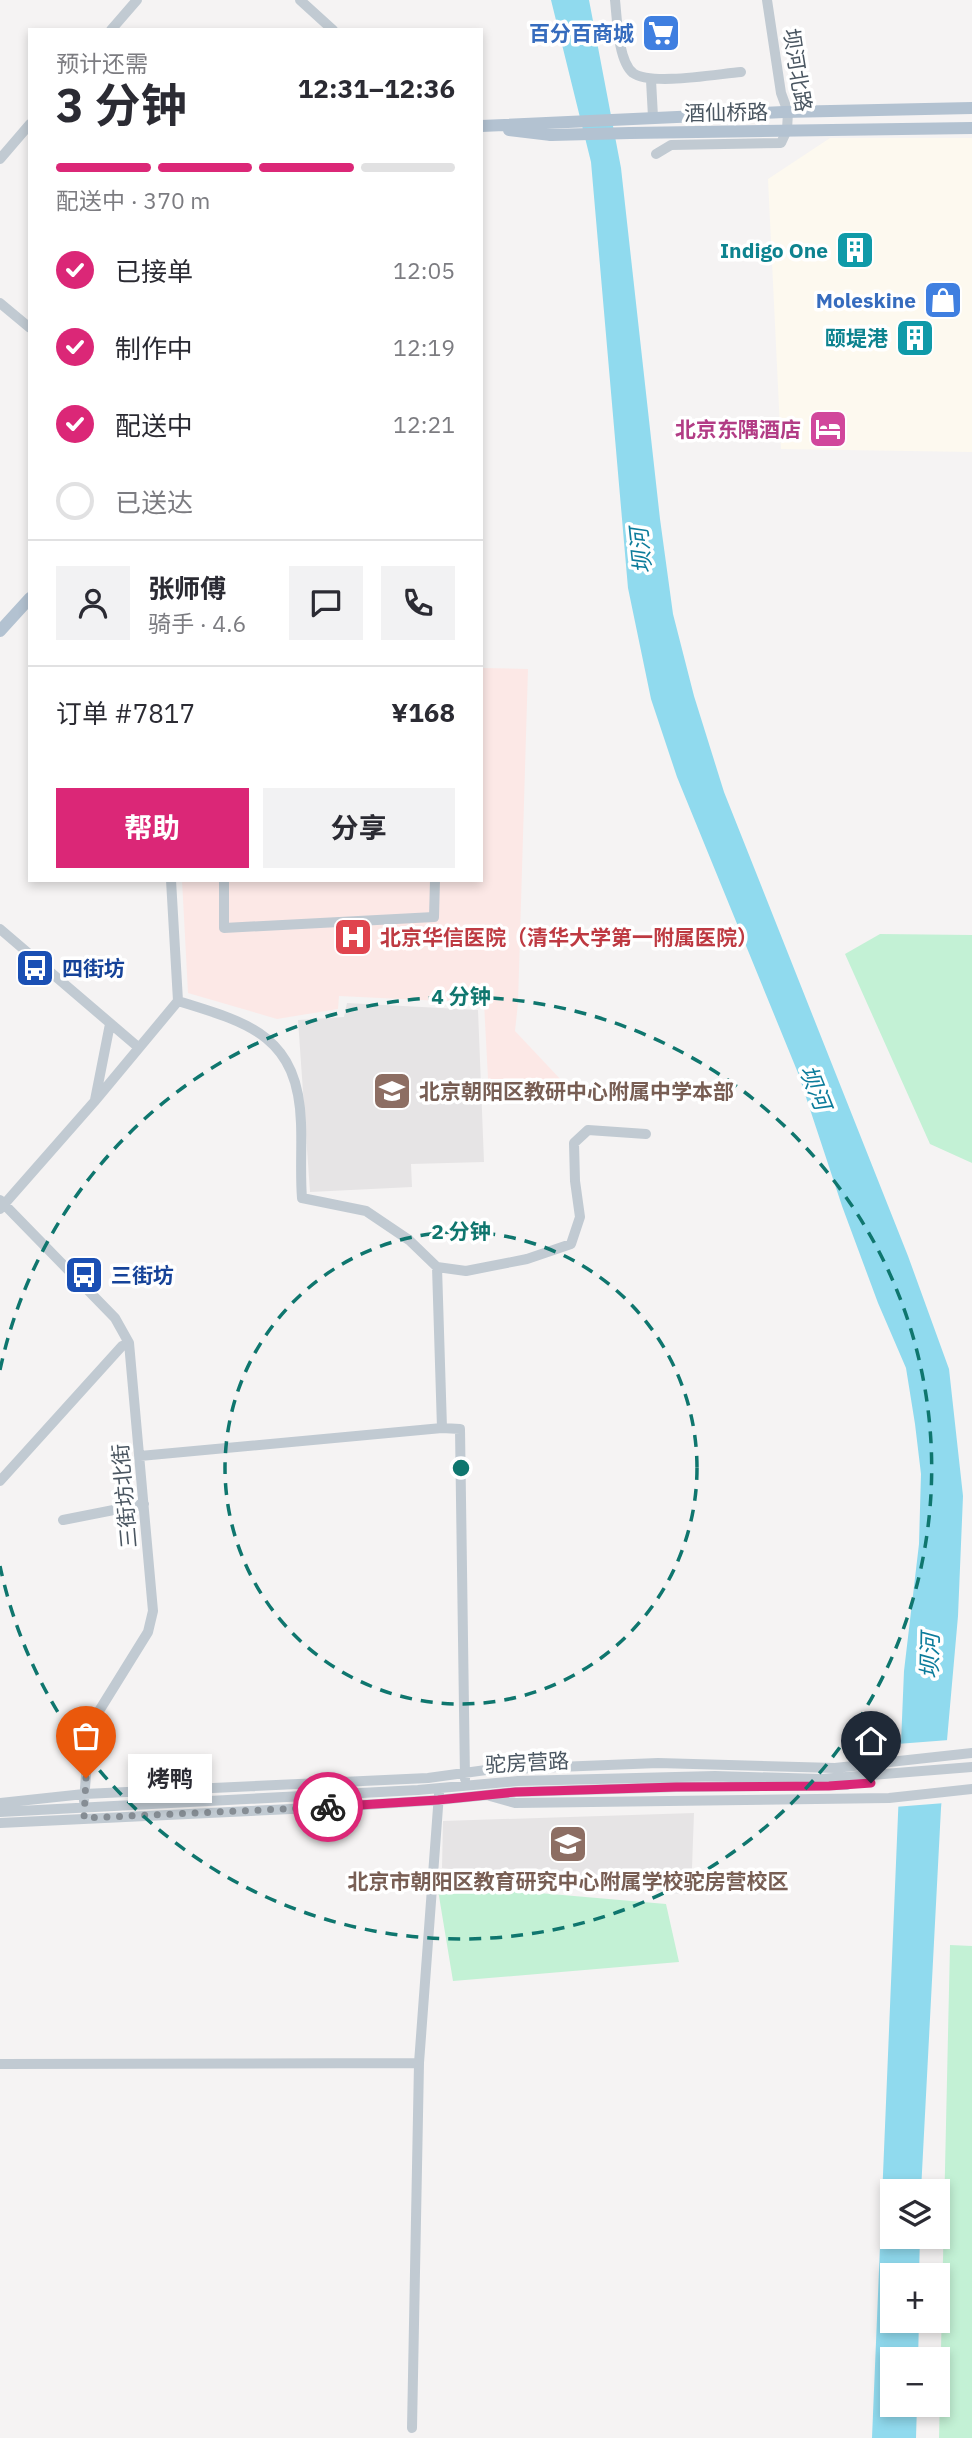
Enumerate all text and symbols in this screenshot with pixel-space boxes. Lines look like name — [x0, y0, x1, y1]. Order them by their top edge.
supermarket icon: 百分百商城 — [640, 12, 682, 54]
place label: 百分百商城 — [529, 19, 634, 47]
street label: 坝河北路 — [778, 26, 818, 114]
text: 预计还需 — [56, 48, 148, 78]
text: 12:31–12:36 — [298, 71, 455, 105]
text: 3 分钟 — [56, 75, 186, 135]
street label: 酒仙桥路 — [684, 97, 768, 127]
text: 配送中 · 370 m — [56, 185, 210, 215]
building icon: Indigo One — [834, 229, 876, 271]
place label: Indigo One — [720, 236, 828, 264]
icon: check — [56, 251, 94, 289]
text: 已接单 — [115, 254, 193, 288]
text: 12:05 — [393, 255, 455, 285]
shop icon: Moleskine — [922, 279, 964, 321]
place label: Moleskine — [816, 286, 916, 314]
building icon: 颐堤港 — [894, 317, 936, 359]
place label: 颐堤港 — [825, 324, 888, 352]
icon: check — [56, 328, 94, 366]
text: 制作中 — [115, 331, 193, 365]
text: 12:19 — [393, 332, 455, 362]
icon: check — [56, 405, 94, 443]
text: 配送中 — [115, 408, 193, 442]
hotel icon: 北京东隅酒店 — [807, 408, 849, 450]
text: 12:21 — [393, 409, 455, 439]
place label: 北京东隅酒店 — [675, 415, 801, 443]
text: 已送达 — [115, 485, 193, 519]
water label: 坝河 — [622, 523, 657, 575]
button: person — [56, 566, 130, 640]
button: chat — [289, 566, 363, 640]
button: phone — [381, 566, 455, 640]
text: 张师傅 — [148, 571, 226, 605]
text: 骑手 · 4.6 — [148, 608, 246, 638]
text: ¥168 — [391, 695, 455, 729]
text: 订单 #7817 — [56, 696, 195, 730]
button: 帮助 — [56, 788, 249, 868]
button: 分享 — [263, 788, 455, 868]
hospital icon: 北京华信医院（清华大学第一附属医院） — [332, 916, 374, 958]
place label: 北京华信医院（清华大学第一附属医院） — [380, 923, 758, 951]
bus stop icon: 四街坊 — [14, 947, 56, 989]
place label: 四街坊 — [62, 954, 125, 982]
text: 4 分钟 — [431, 982, 491, 1010]
water label: 坝河 — [793, 1060, 840, 1118]
school or university icon: 北京朝阳区教研中心附属中学本部 — [371, 1070, 413, 1112]
place label: 北京朝阳区教研中心附属中学本部 — [419, 1077, 734, 1105]
text: 2 分钟 — [431, 1217, 491, 1245]
bus stop icon: 三街坊 — [63, 1254, 105, 1296]
place label: 三街坊 — [111, 1261, 174, 1289]
street label: 三街坊北街 — [105, 1442, 143, 1550]
centre of rings — [449, 1456, 473, 1480]
water label: 坝河 — [914, 1629, 944, 1679]
pin — [56, 1706, 116, 1778]
pin — [841, 1711, 901, 1783]
icon: bag — [67, 1717, 105, 1755]
icon: home — [852, 1722, 890, 1760]
street label: 驼房营路 — [484, 1746, 570, 1778]
callout: 烤鸭 — [128, 1754, 212, 1802]
text: 烤鸭 — [147, 1763, 193, 1793]
courier — [293, 1772, 363, 1842]
icon: bike — [309, 1788, 347, 1826]
school or university icon: 北京市朝阳区教育研究中心附属学校驼房营校区 — [547, 1823, 589, 1865]
place label: 北京市朝阳区教育研究中心附属学校驼房营校区 — [348, 1867, 789, 1895]
map controls — [880, 2179, 950, 2417]
button: layers — [880, 2179, 950, 2249]
button: + — [880, 2263, 950, 2333]
button: − — [880, 2347, 950, 2417]

